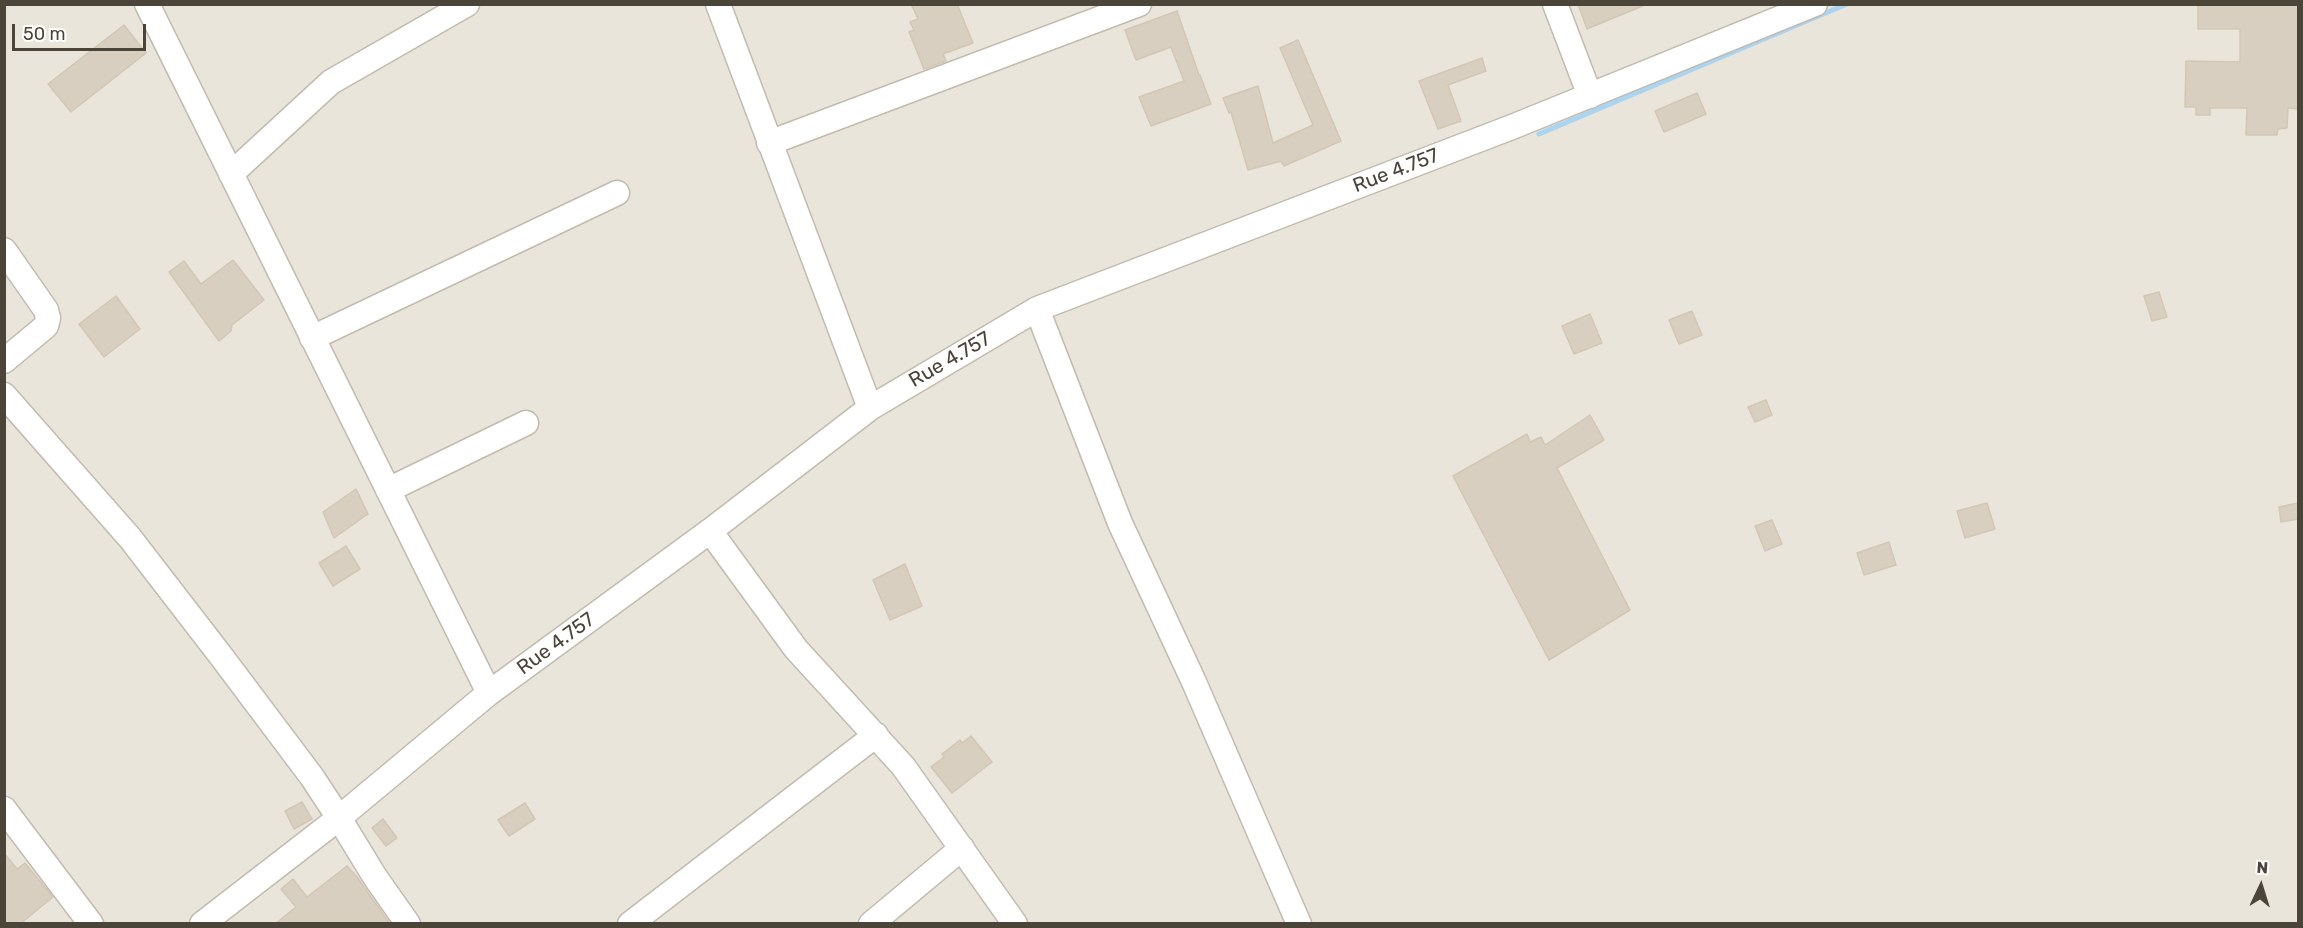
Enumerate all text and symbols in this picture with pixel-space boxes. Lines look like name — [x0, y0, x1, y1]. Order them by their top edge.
scale bar — [15, 12, 148, 50]
text: 50 m — [23, 23, 66, 45]
street label: Rue 4.757 — [1350, 144, 1442, 198]
street label: Rue 4.757 — [905, 327, 995, 393]
street label: Rue 4.757 — [512, 608, 600, 680]
north arrow — [2231, 856, 2291, 916]
text: N — [2256, 858, 2269, 877]

